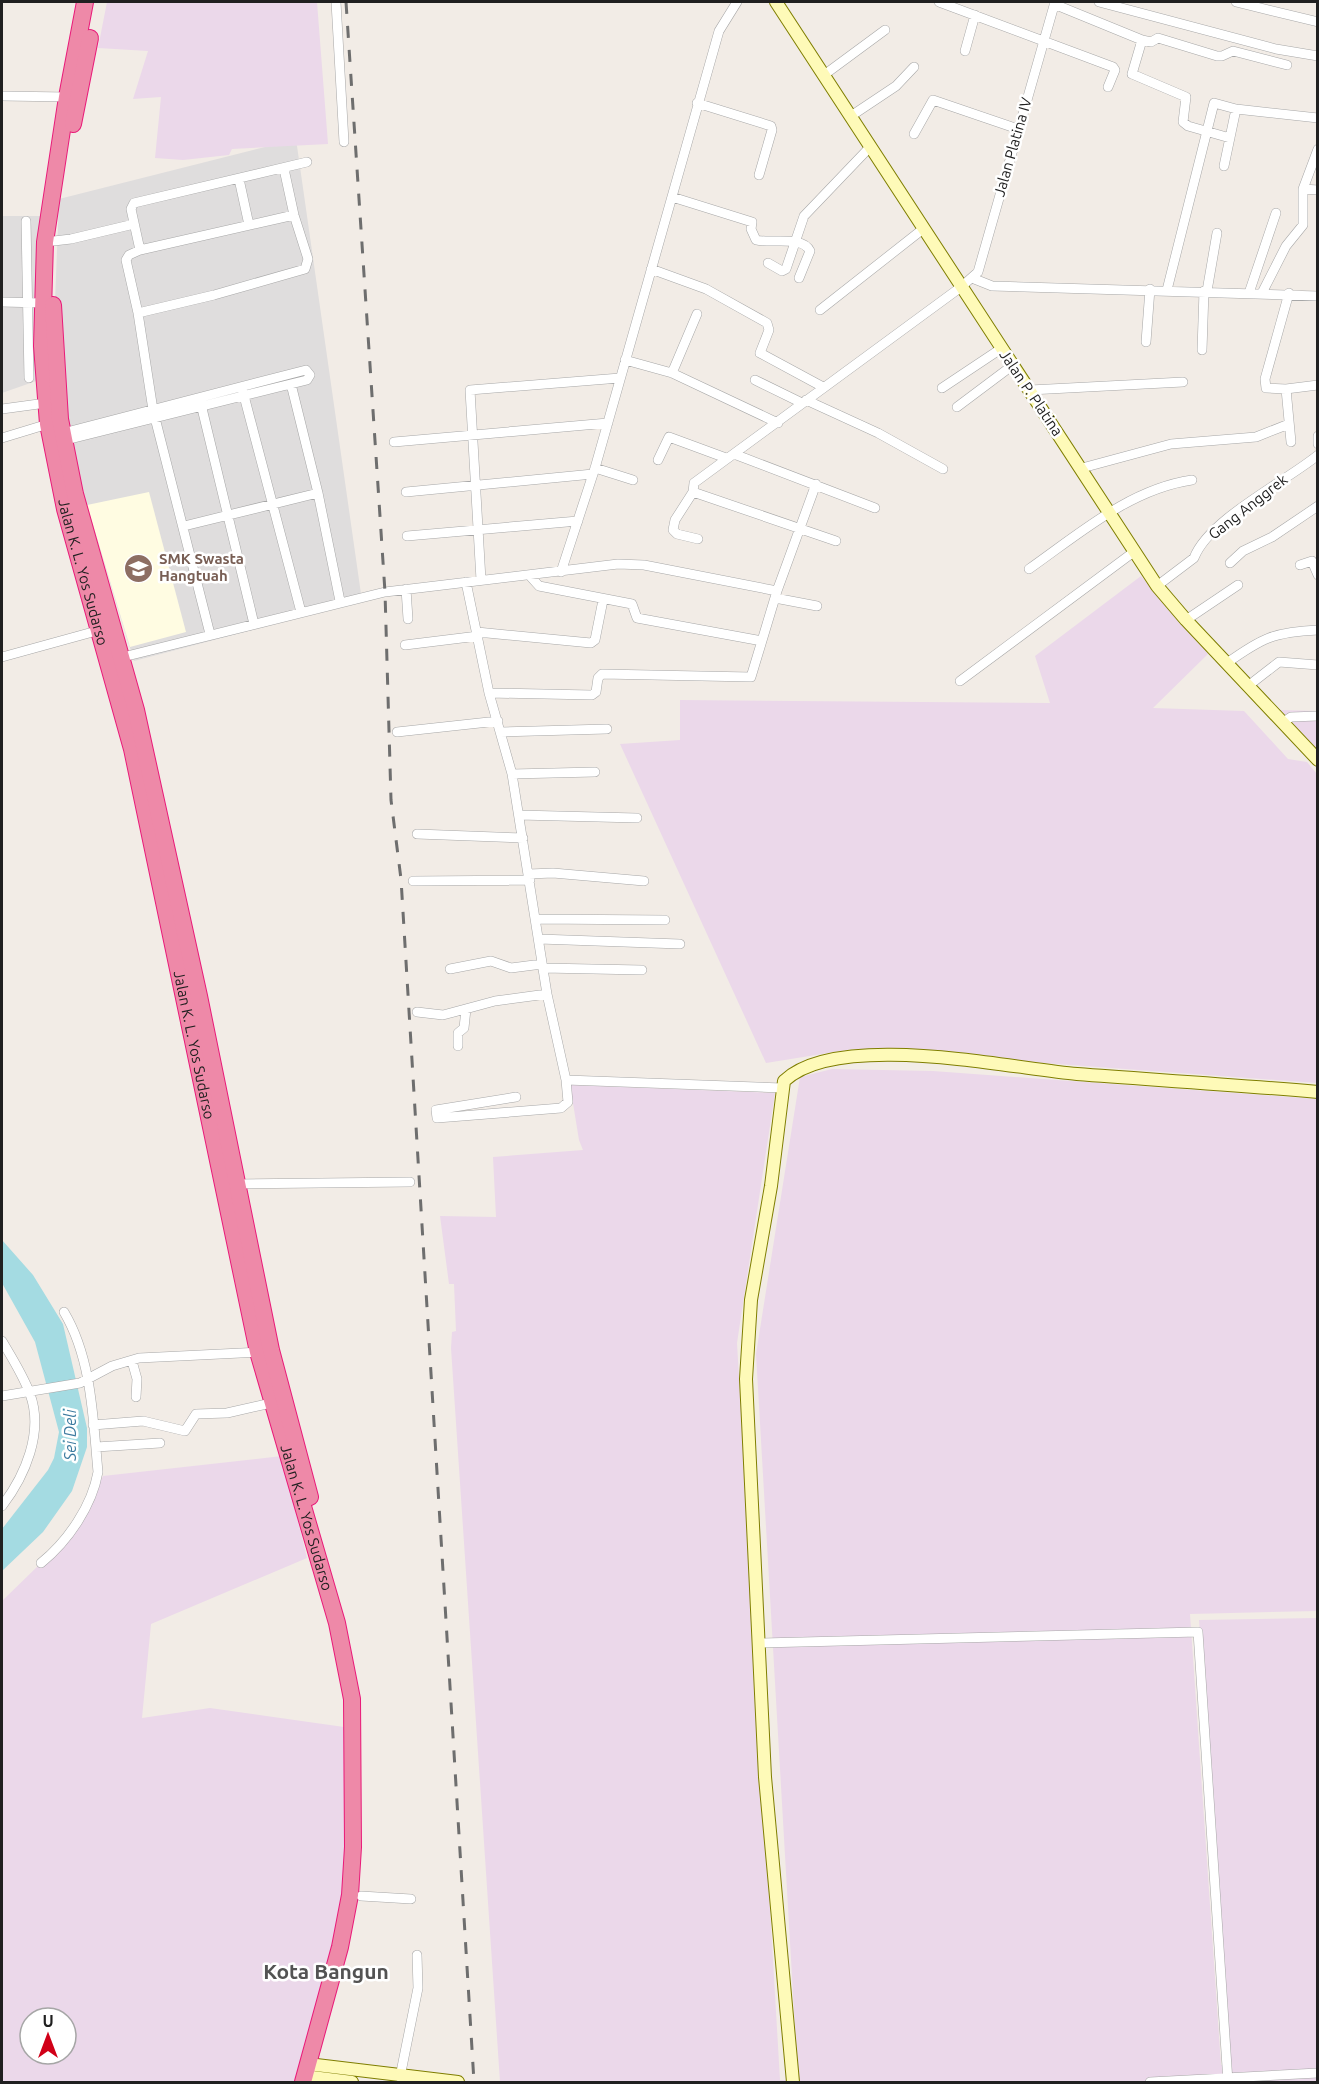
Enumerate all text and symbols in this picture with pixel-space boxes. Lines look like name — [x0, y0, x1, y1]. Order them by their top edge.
street label: Jalan Platina IV — [990, 95, 1035, 198]
street label: Jalan P. Platina — [996, 346, 1066, 439]
street label: Gang Anggrek — [1205, 470, 1291, 543]
street label: Jalan K. L. Yos Sudarso — [55, 498, 112, 647]
place label: SMK Swasta Hangtuah — [159, 550, 244, 584]
school or university icon: SMK Swasta Hangtuah — [122, 552, 154, 584]
street label: Jalan K. L. Yos Sudarso — [171, 969, 218, 1121]
water label: Sei Deli — [61, 1408, 79, 1462]
street label: Jalan K. L. Yos Sudarso — [277, 1442, 336, 1592]
district label: Kota Bangun — [263, 1959, 389, 1983]
north arrow — [18, 2006, 78, 2066]
text: U — [42, 2012, 54, 2030]

